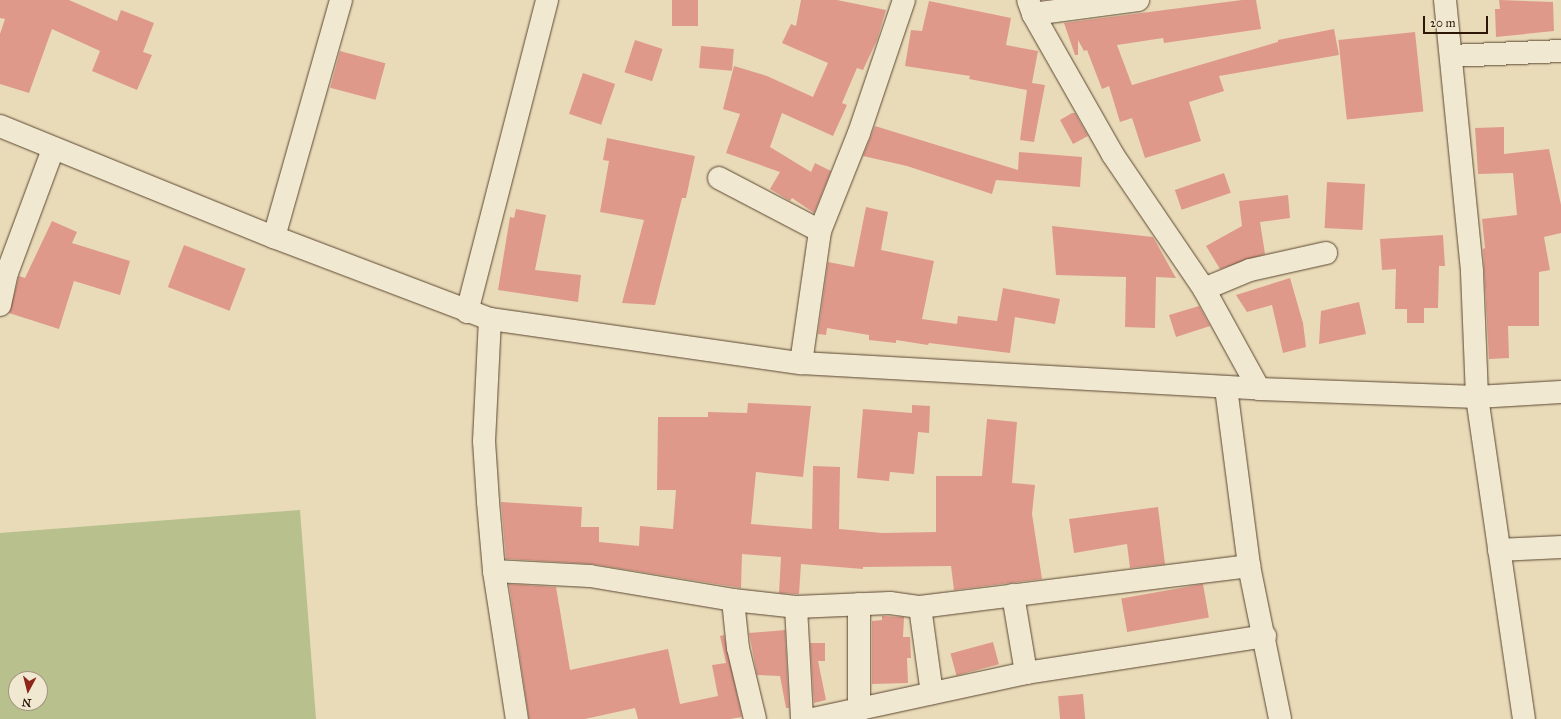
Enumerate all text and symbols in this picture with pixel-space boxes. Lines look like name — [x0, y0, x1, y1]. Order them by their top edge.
scale bar — [1425, 8, 1490, 34]
text: 20 m — [1430, 16, 1456, 30]
north arrow — [8, 671, 48, 711]
text: N — [21, 695, 32, 709]

